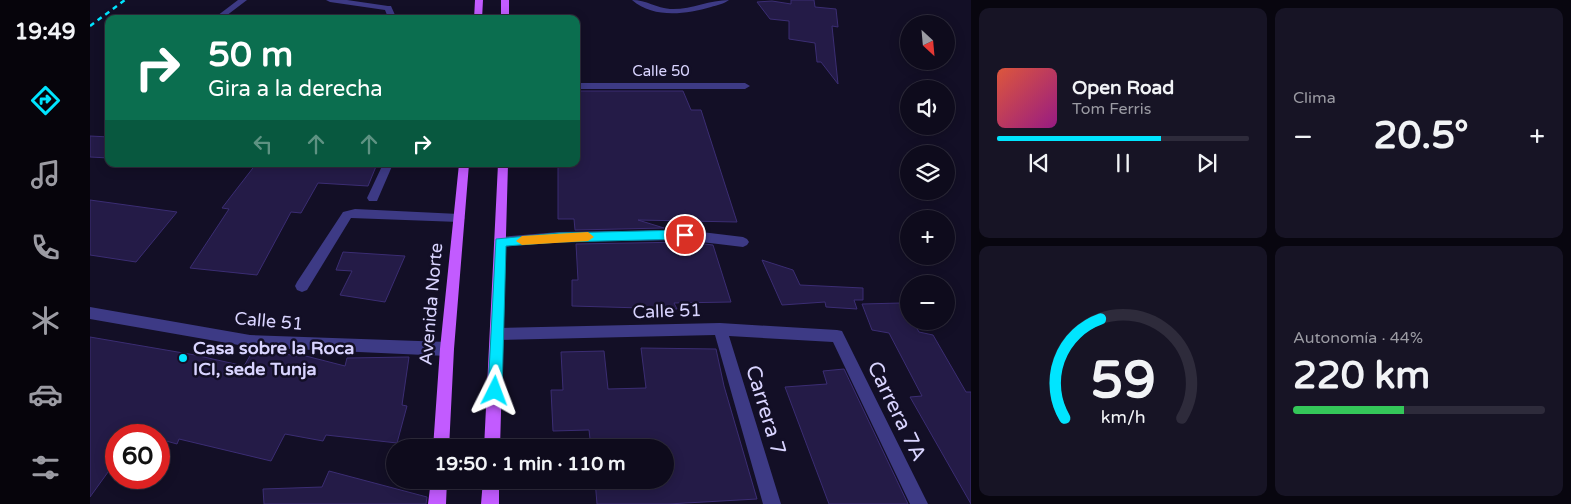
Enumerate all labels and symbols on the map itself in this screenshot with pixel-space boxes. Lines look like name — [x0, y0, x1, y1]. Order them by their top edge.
north arrow — [900, 15, 955, 70]
street label: Calle 50 — [632, 62, 690, 80]
pin — [664, 214, 706, 256]
street label: Avenida Norte — [415, 242, 447, 366]
street label: Calle 51 — [632, 299, 702, 323]
street label: Calle 51 — [234, 307, 304, 335]
place label: Casa sobre la Roca ICI, sede Tunja — [193, 337, 354, 380]
marker: Casa sobre la Roca ICI, sede Tunja — [177, 352, 189, 364]
street label: Carrera 7A — [862, 357, 932, 465]
street label: Carrera 7 — [740, 362, 791, 458]
position arrow — [468, 364, 520, 416]
speed limit sign: 60 — [105, 424, 170, 489]

